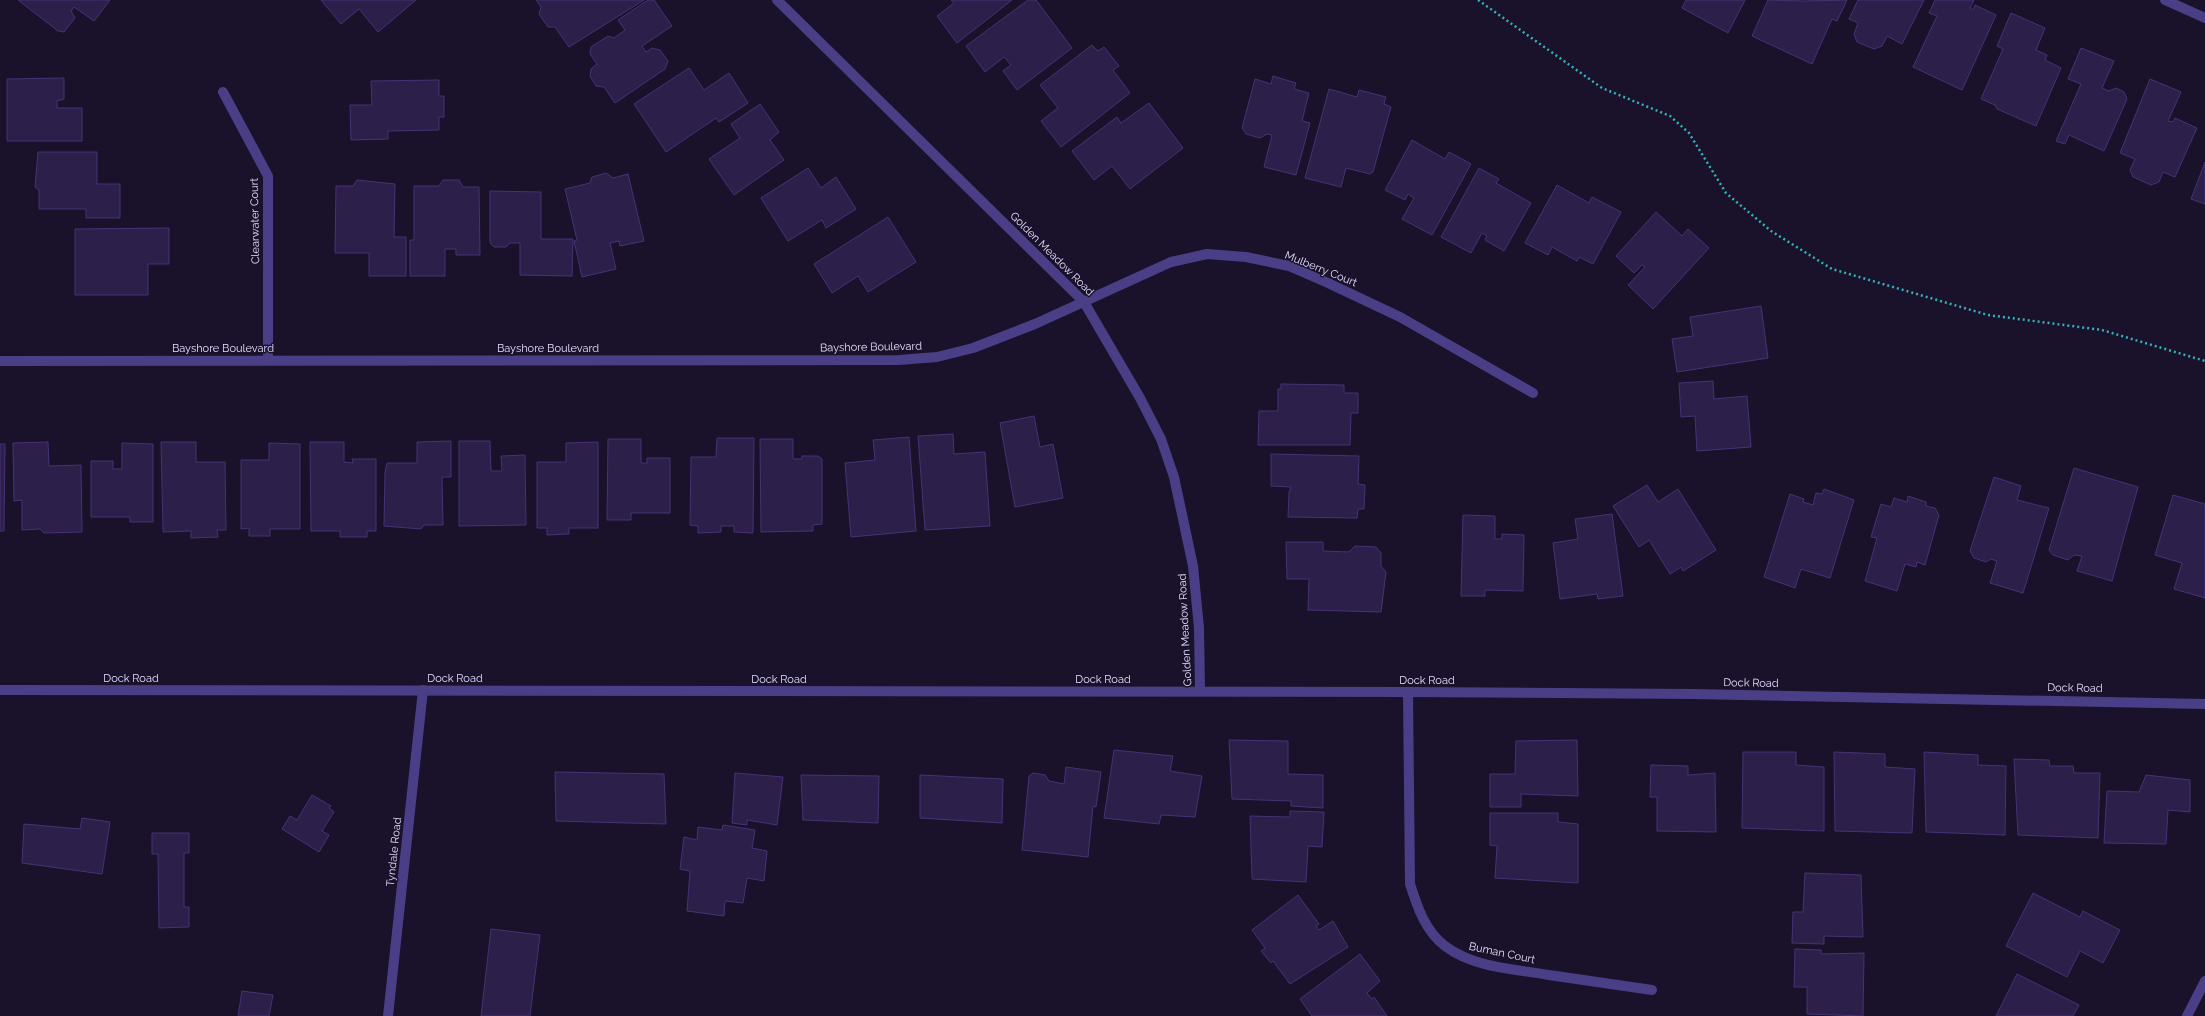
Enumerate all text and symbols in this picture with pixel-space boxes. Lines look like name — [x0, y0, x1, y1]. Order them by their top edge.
street label: Clearwater Court — [248, 177, 262, 264]
street label: Golden Meadow Road — [1007, 209, 1097, 299]
street label: Mulberry Court — [1283, 249, 1359, 290]
street label: Bayshore Boulevard — [820, 340, 922, 354]
street label: Bayshore Boulevard — [172, 342, 274, 355]
street label: Bayshore Boulevard — [497, 342, 599, 355]
street label: Golden Meadow Road — [1176, 573, 1194, 687]
street label: Dock Road — [103, 672, 159, 685]
street label: Dock Road — [427, 672, 483, 685]
street label: Dock Road — [751, 673, 807, 686]
street label: Dock Road — [1075, 673, 1131, 686]
street label: Dock Road — [1399, 674, 1455, 687]
street label: Dock Road — [1723, 676, 1779, 690]
street label: Dock Road — [2047, 681, 2103, 695]
street label: Tyndale Road — [384, 817, 404, 887]
street label: Buman Court — [1468, 940, 1537, 966]

